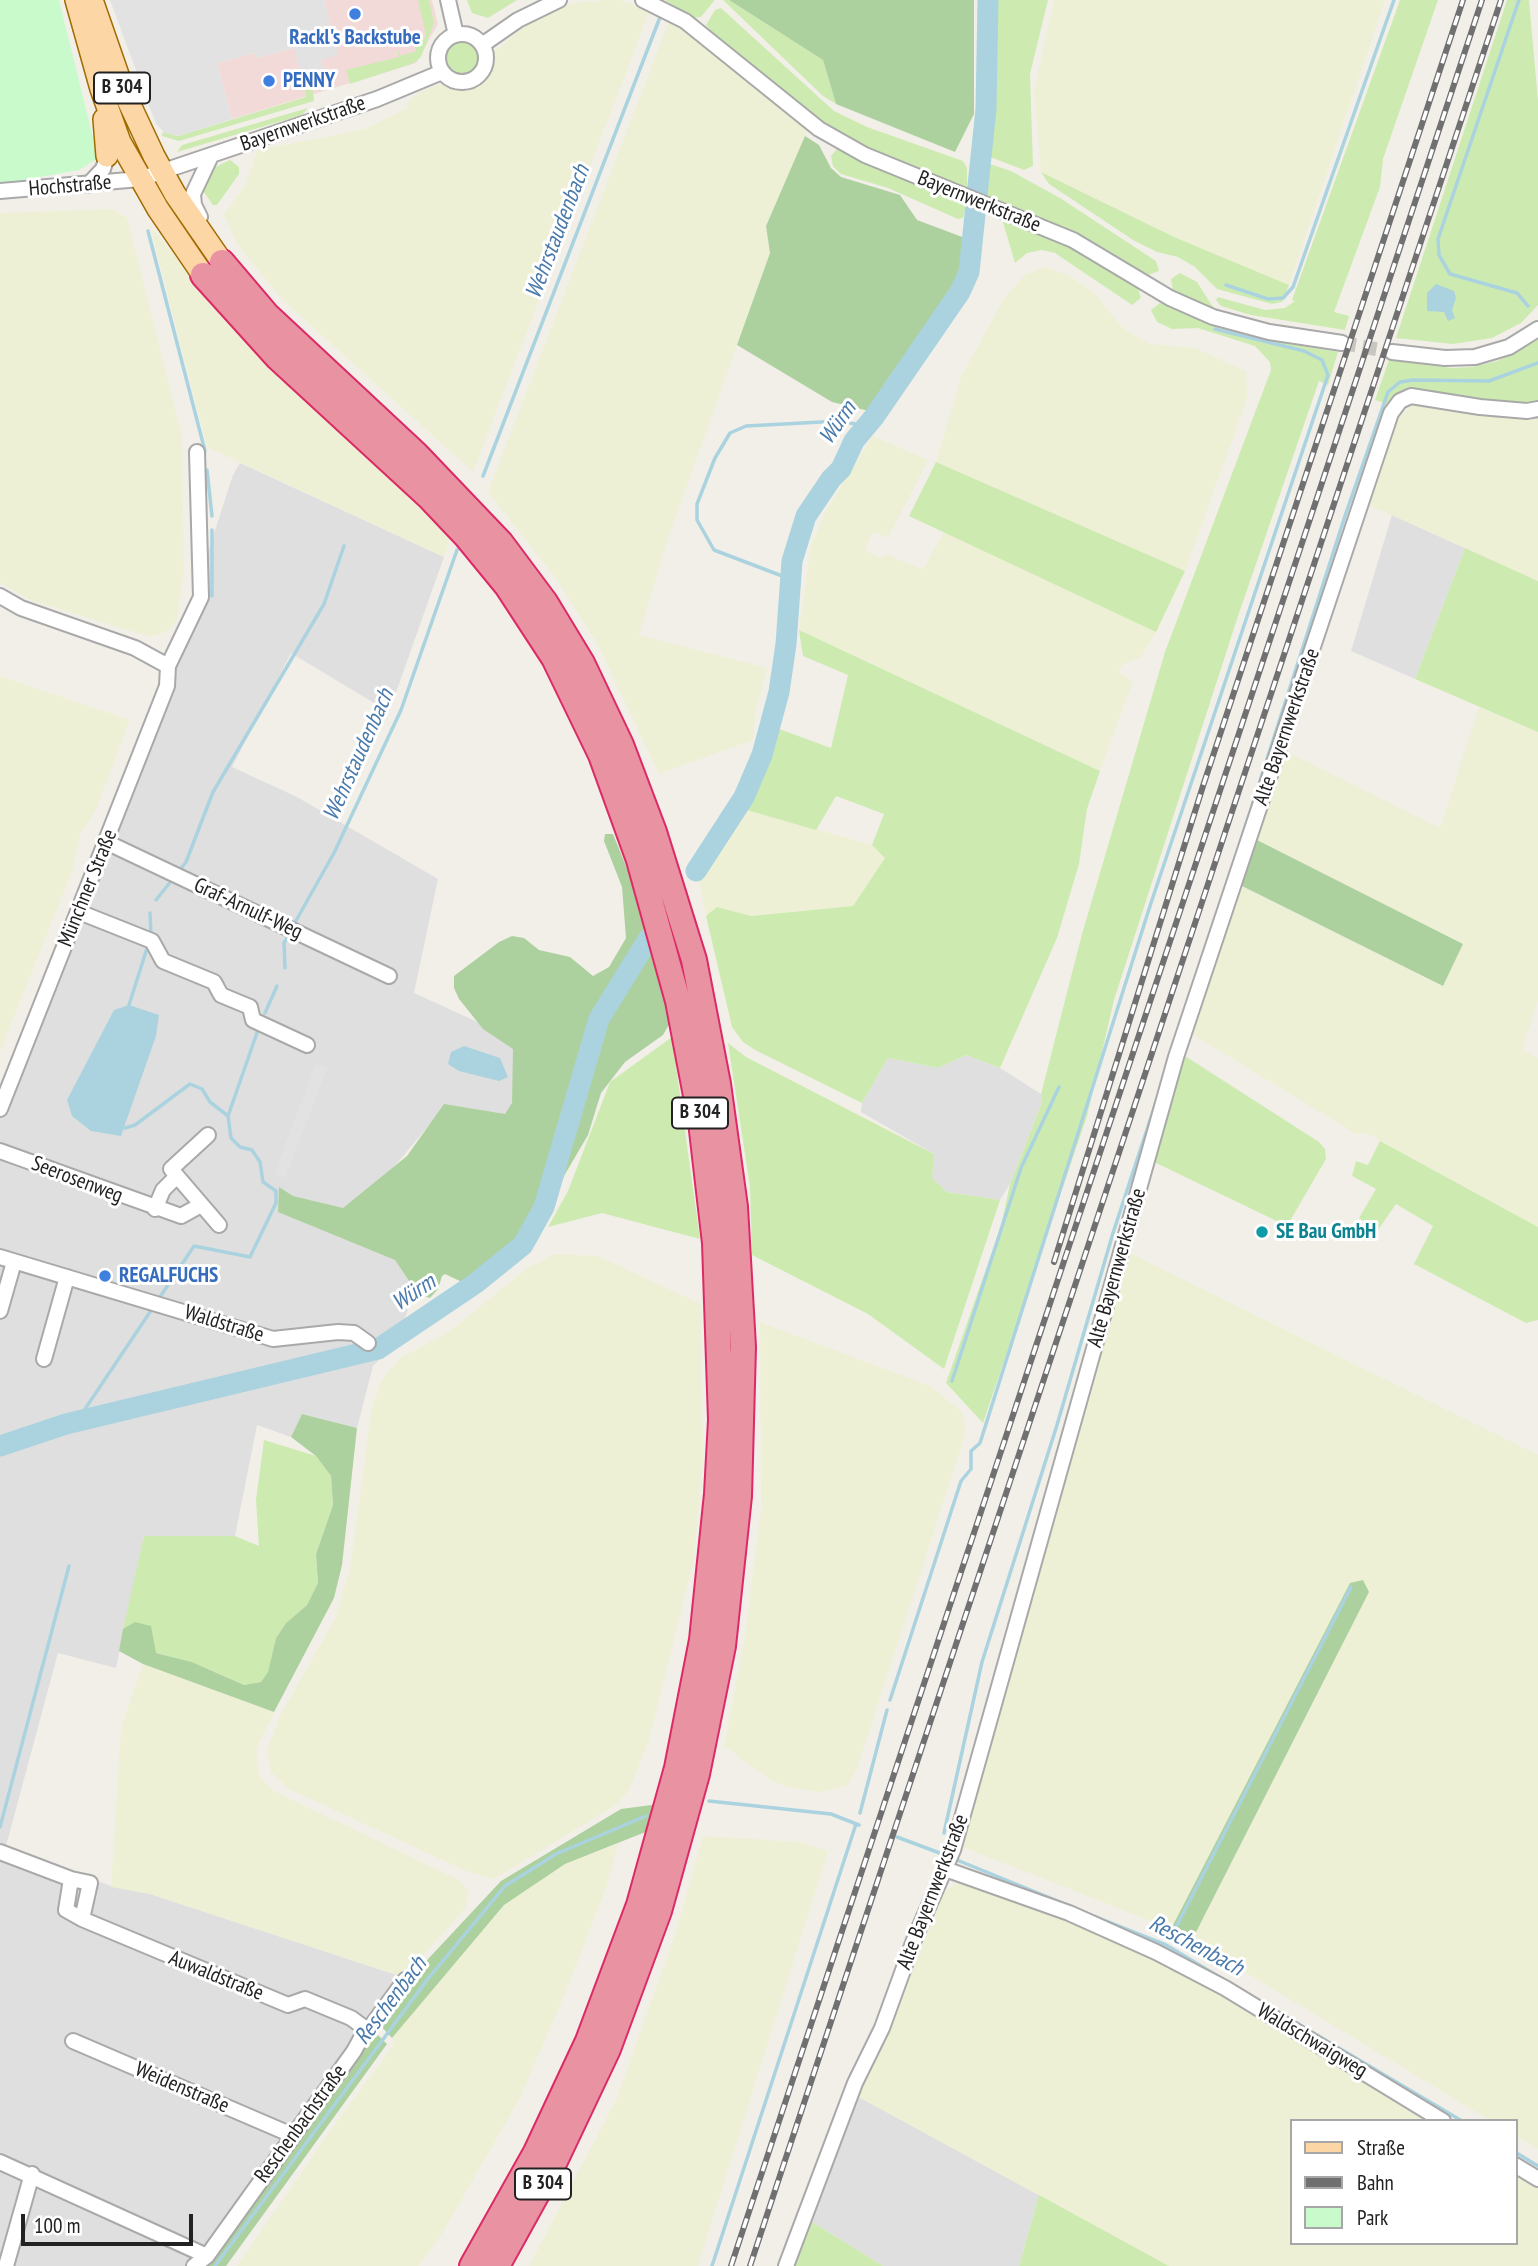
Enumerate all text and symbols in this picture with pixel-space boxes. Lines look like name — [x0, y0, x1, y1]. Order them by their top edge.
marker: Rackl's Backstube — [347, 6, 363, 22]
place label: Rackl's Backstube — [289, 25, 421, 51]
place label: PENNY — [283, 68, 335, 94]
road number: B 304 — [94, 72, 150, 104]
marker: PENNY — [261, 73, 277, 89]
street label: Bayernwerkstraße — [237, 91, 369, 157]
water label: Wehrstaudenbach — [520, 161, 596, 303]
street label: Bayernwerkstraße — [914, 166, 1044, 238]
street label: Hochstraße — [28, 170, 112, 202]
water label: Würm — [813, 396, 863, 450]
street label: Alte Bayernwerkstraße — [1248, 645, 1326, 809]
water label: Wehrstaudenbach — [318, 685, 400, 825]
street label: Münchner Straße — [53, 826, 123, 950]
street label: Graf-Arnulf-Weg — [190, 873, 306, 945]
road number: B 304 — [672, 1098, 728, 1128]
street label: Seerosenweg — [28, 1151, 126, 1209]
street label: Alte Bayernwerkstraße — [1082, 1186, 1152, 1350]
place label: SE Bau GmbH — [1276, 1219, 1376, 1245]
marker: SE Bau GmbH — [1254, 1224, 1270, 1240]
place label: REGALFUCHS — [119, 1263, 218, 1289]
marker: REGALFUCHS — [97, 1268, 113, 1284]
water label: Würm — [387, 1269, 441, 1317]
street label: Waldstraße — [181, 1300, 267, 1348]
street label: Alte Bayernwerkstraße — [892, 1811, 974, 1973]
water label: Reschenbach — [1144, 1910, 1248, 1982]
street label: Auwaldstraße — [165, 1946, 267, 2006]
water label: Reschenbach — [349, 1952, 433, 2050]
street label: Waldschwaigweg — [1252, 1998, 1372, 2084]
street label: Weidenstraße — [131, 2057, 233, 2119]
street label: Reschenbachstraße — [250, 2060, 352, 2188]
legend — [1290, 2119, 1517, 2245]
text: Straße — [1357, 2134, 1405, 2161]
road number: B 304 — [515, 2168, 571, 2200]
text: Bahn — [1357, 2169, 1394, 2196]
scale bar — [24, 2200, 196, 2244]
text: Park — [1357, 2204, 1388, 2231]
text: 100 m — [34, 2212, 80, 2239]

